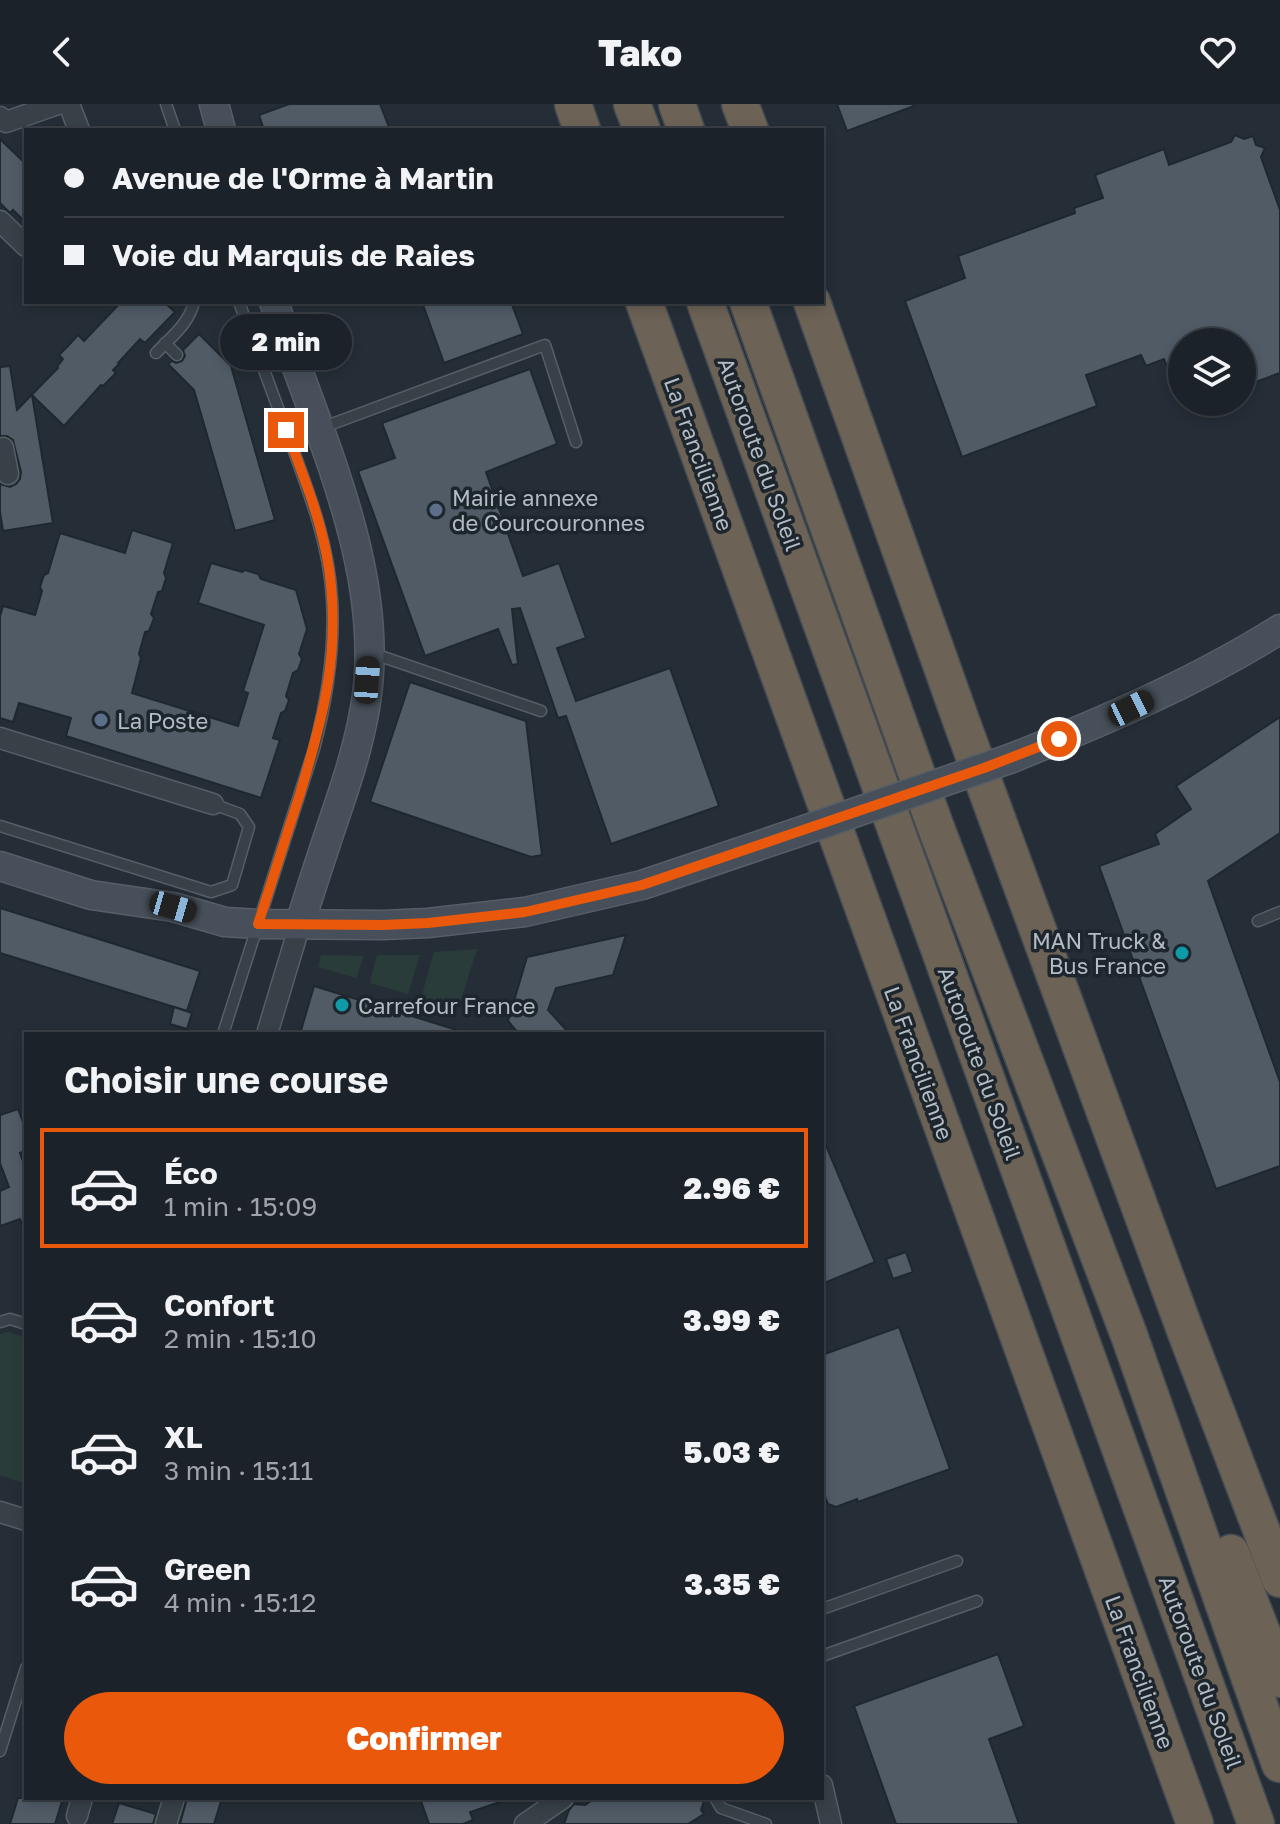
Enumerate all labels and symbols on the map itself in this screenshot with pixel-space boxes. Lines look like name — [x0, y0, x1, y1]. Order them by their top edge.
callout: 2 min — [220, 314, 352, 370]
street label: Autoroute du Soleil — [712, 354, 808, 554]
street label: La Francilienne — [659, 373, 739, 535]
route end — [268, 412, 304, 448]
place label: Mairie annexe de Courcouronnes — [452, 484, 645, 536]
marker: Mairie annexe de Courcouronnes — [427, 501, 445, 519]
car — [353, 655, 381, 705]
car — [1104, 687, 1158, 729]
place label: La Poste — [117, 707, 208, 734]
marker: La Poste — [92, 711, 110, 729]
route start — [1041, 721, 1077, 757]
car — [147, 889, 199, 925]
place label: MAN Truck & Bus France — [1032, 927, 1166, 979]
marker: MAN Truck & Bus France — [1173, 944, 1191, 962]
street label: Autoroute du Soleil — [932, 963, 1028, 1163]
street label: La Francilienne — [879, 982, 959, 1144]
place label: Carrefour France — [358, 992, 535, 1019]
marker: Carrefour France — [333, 996, 351, 1014]
street label: Autoroute du Soleil — [1153, 1572, 1249, 1772]
street label: La Francilienne — [1100, 1591, 1180, 1753]

